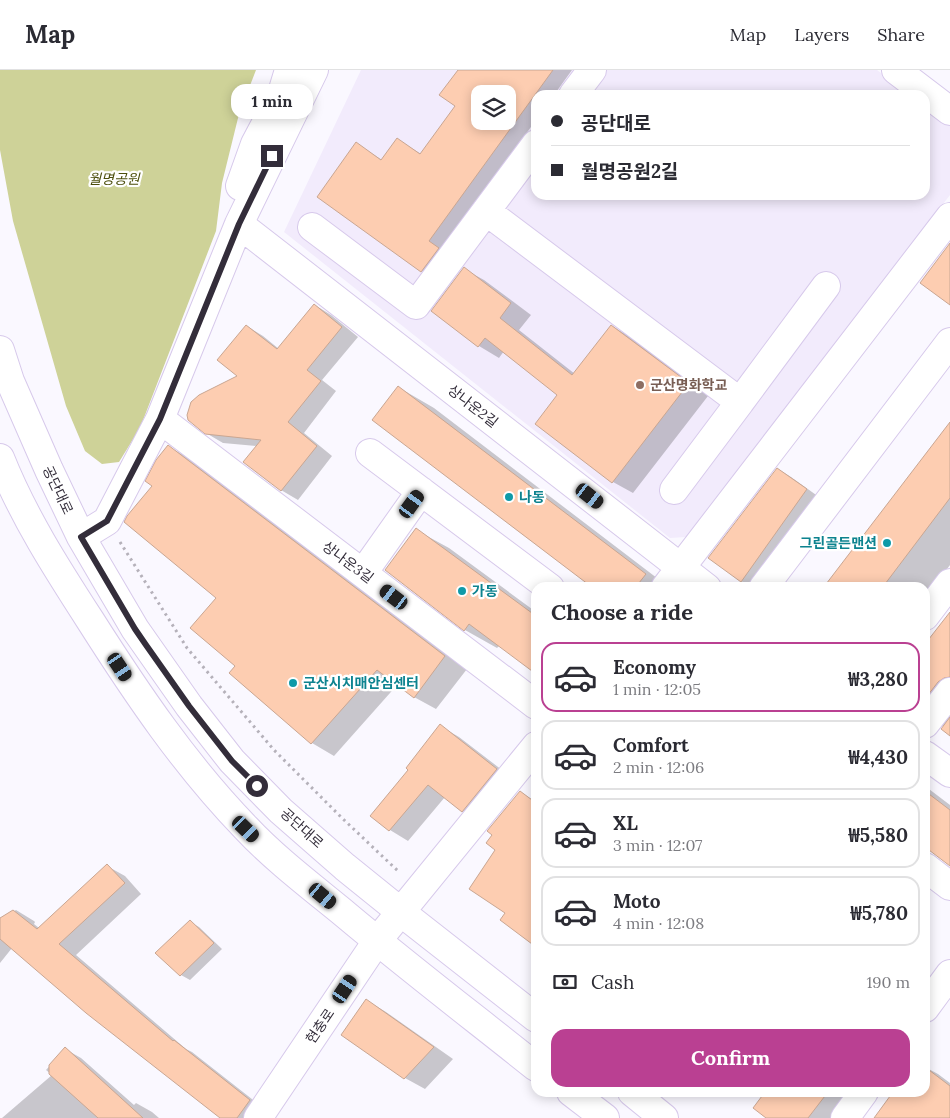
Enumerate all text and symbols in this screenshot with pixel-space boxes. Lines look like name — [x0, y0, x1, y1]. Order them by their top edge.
text: Map — [25, 19, 75, 50]
text: Map — [730, 23, 766, 46]
text: Layers — [794, 23, 849, 46]
text: Share — [877, 23, 925, 46]
callout: 1 min — [231, 83, 313, 118]
map controls — [471, 85, 516, 130]
button: layers — [471, 85, 516, 130]
text: 1 min — [252, 91, 292, 111]
text: 공단대로 — [581, 111, 651, 135]
route end — [261, 145, 283, 167]
text: 월명공원2길 — [581, 159, 679, 183]
park label: 월명공원 — [88, 170, 141, 188]
place label: 군산명화학교 — [650, 376, 727, 394]
marker: 군산명화학교 — [634, 379, 646, 391]
street label: 상나운2길 — [444, 381, 502, 431]
street label: 공단대로 — [39, 463, 77, 517]
car — [573, 481, 606, 511]
car — [397, 487, 426, 521]
place label: 나동 — [519, 488, 545, 506]
marker: 나동 — [503, 491, 515, 503]
place label: 그린골든맨션 — [800, 534, 877, 552]
street label: 상나운3길 — [319, 537, 377, 587]
marker: 그린골든맨션 — [881, 537, 893, 549]
car — [377, 582, 410, 612]
place label: 가동 — [472, 582, 498, 600]
marker: 가동 — [456, 585, 468, 597]
text: Choose a ride — [551, 598, 693, 626]
car — [105, 650, 134, 684]
icon: car — [553, 655, 598, 700]
text: Economy — [613, 655, 696, 679]
text: ₩3,280 — [848, 667, 908, 691]
place label: 군산시치매안심센터 — [303, 674, 419, 692]
marker: 군산시치매안심센터 — [287, 677, 299, 689]
text: 1 min · 12:05 — [613, 679, 701, 699]
icon: car — [553, 733, 598, 778]
text: Comfort — [613, 733, 689, 757]
text: ₩4,430 — [849, 745, 908, 769]
text: 2 min · 12:06 — [613, 757, 704, 777]
route start — [246, 775, 268, 797]
street label: 공단대로 — [277, 804, 327, 852]
icon: car — [553, 811, 598, 856]
text: XL — [613, 811, 638, 835]
car — [229, 813, 262, 845]
text: ₩5,580 — [849, 823, 908, 847]
text: 3 min · 12:07 — [613, 835, 702, 855]
car — [306, 881, 339, 911]
icon: car — [553, 889, 598, 934]
text: Moto — [613, 889, 660, 913]
text: ₩5,780 — [850, 901, 908, 925]
text: 4 min · 12:08 — [613, 913, 704, 933]
icon: cash — [551, 968, 579, 996]
text: Cash — [591, 970, 634, 994]
car — [330, 972, 359, 1006]
text: 190 m — [866, 972, 910, 992]
street label: 현충로 — [302, 1005, 338, 1047]
button: Confirm — [551, 1029, 910, 1087]

